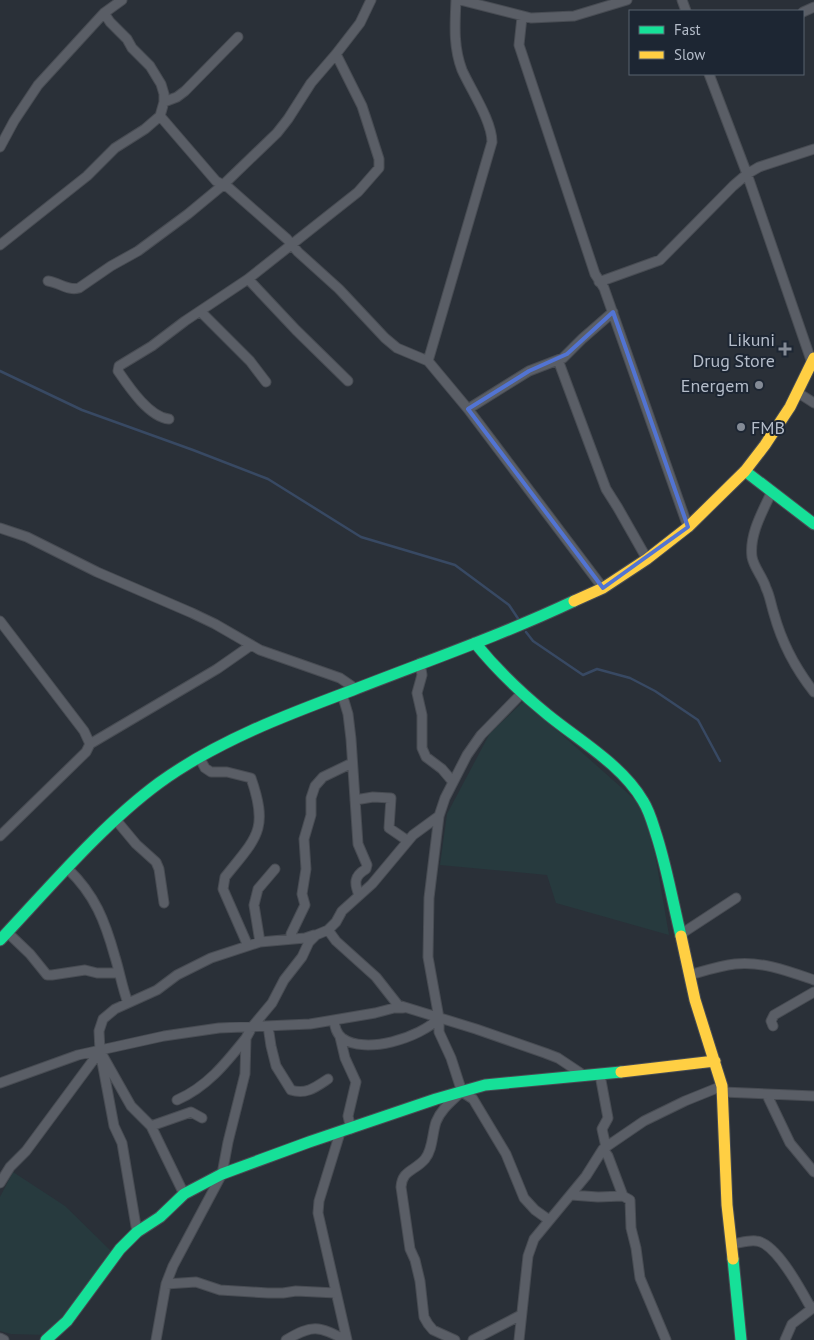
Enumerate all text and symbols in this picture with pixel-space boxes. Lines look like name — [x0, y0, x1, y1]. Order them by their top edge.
legend — [629, 10, 804, 75]
text: Fast — [674, 20, 701, 39]
text: Slow — [674, 45, 705, 64]
place label: Likuni Drug Store — [693, 328, 775, 372]
marker: Likuni Drug Store — [779, 343, 791, 355]
place label: Energem — [681, 374, 749, 397]
marker: Energem — [753, 379, 765, 391]
place label: FMB — [751, 416, 785, 439]
marker: FMB — [735, 421, 747, 433]

